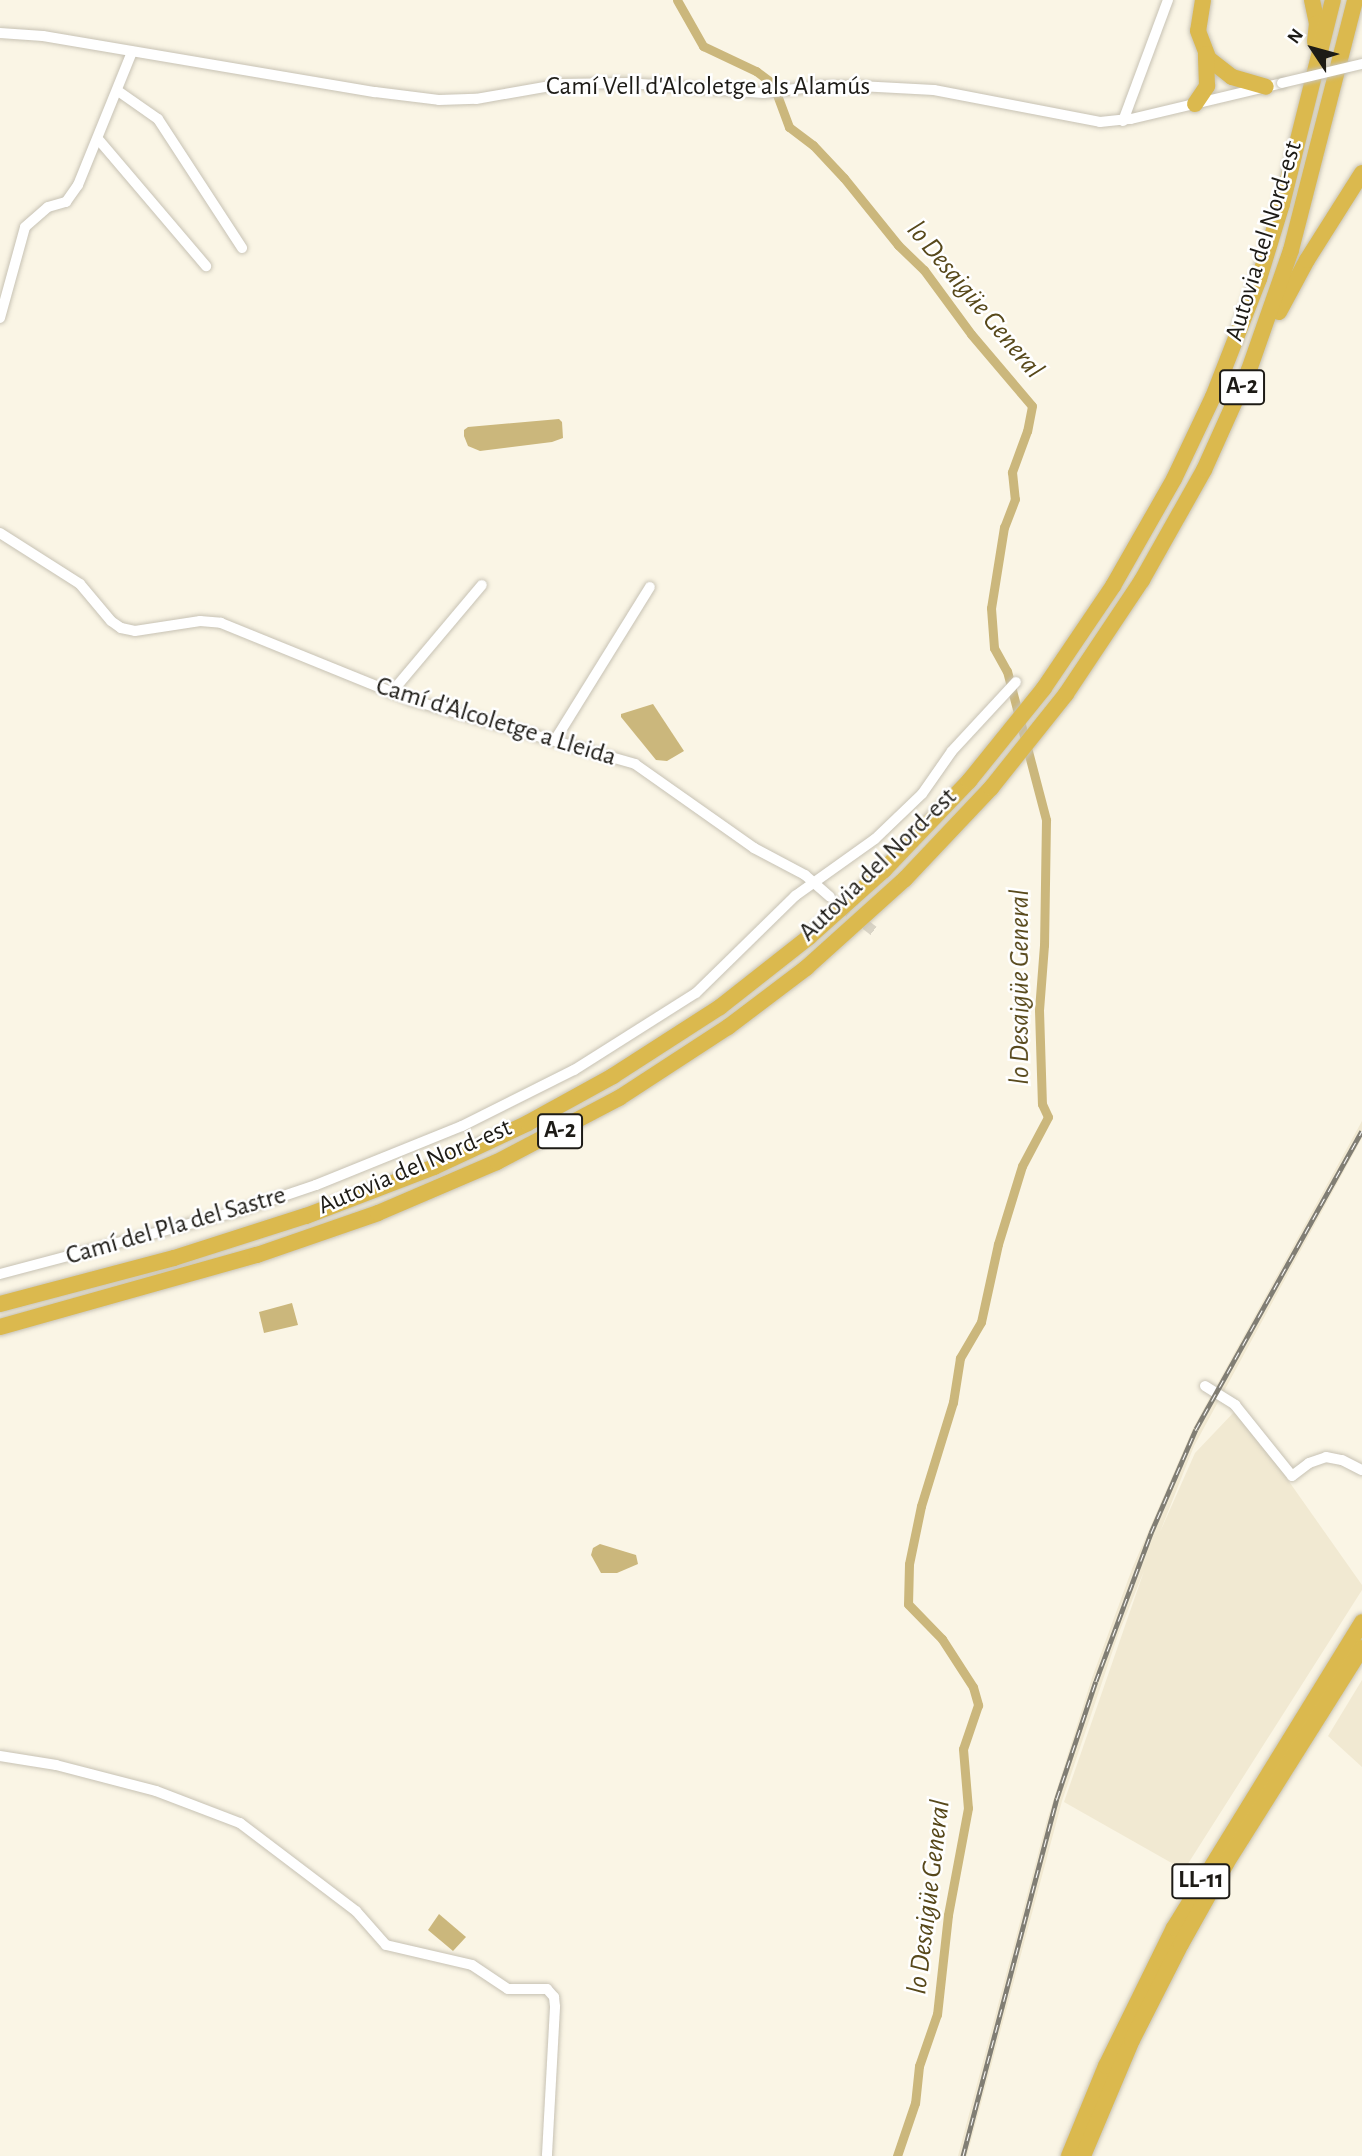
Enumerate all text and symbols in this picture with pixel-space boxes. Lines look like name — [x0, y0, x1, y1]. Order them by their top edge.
north arrow — [1278, 14, 1348, 84]
text: N — [1284, 25, 1307, 47]
street label: Camí Vell d'Alcoletge als Alamús — [546, 71, 870, 103]
street label: Autovia del Nord-est — [1219, 137, 1309, 345]
water label: lo Desaigüe General — [899, 214, 1051, 386]
road number: A-2 — [1218, 366, 1266, 408]
street label: Camí d'Alcoletge a Lleida — [372, 671, 620, 773]
street label: Autovia del Nord-est — [793, 782, 963, 948]
water label: lo Desaigüe General — [1003, 889, 1037, 1085]
road number: A-2 — [536, 1111, 584, 1152]
street label: Autovia del Nord-est — [313, 1112, 517, 1222]
street label: Camí del Pla del Sastre — [62, 1180, 290, 1272]
water label: lo Desaigüe General — [900, 1798, 958, 1996]
road number: LL-11 — [1171, 1860, 1231, 1902]

